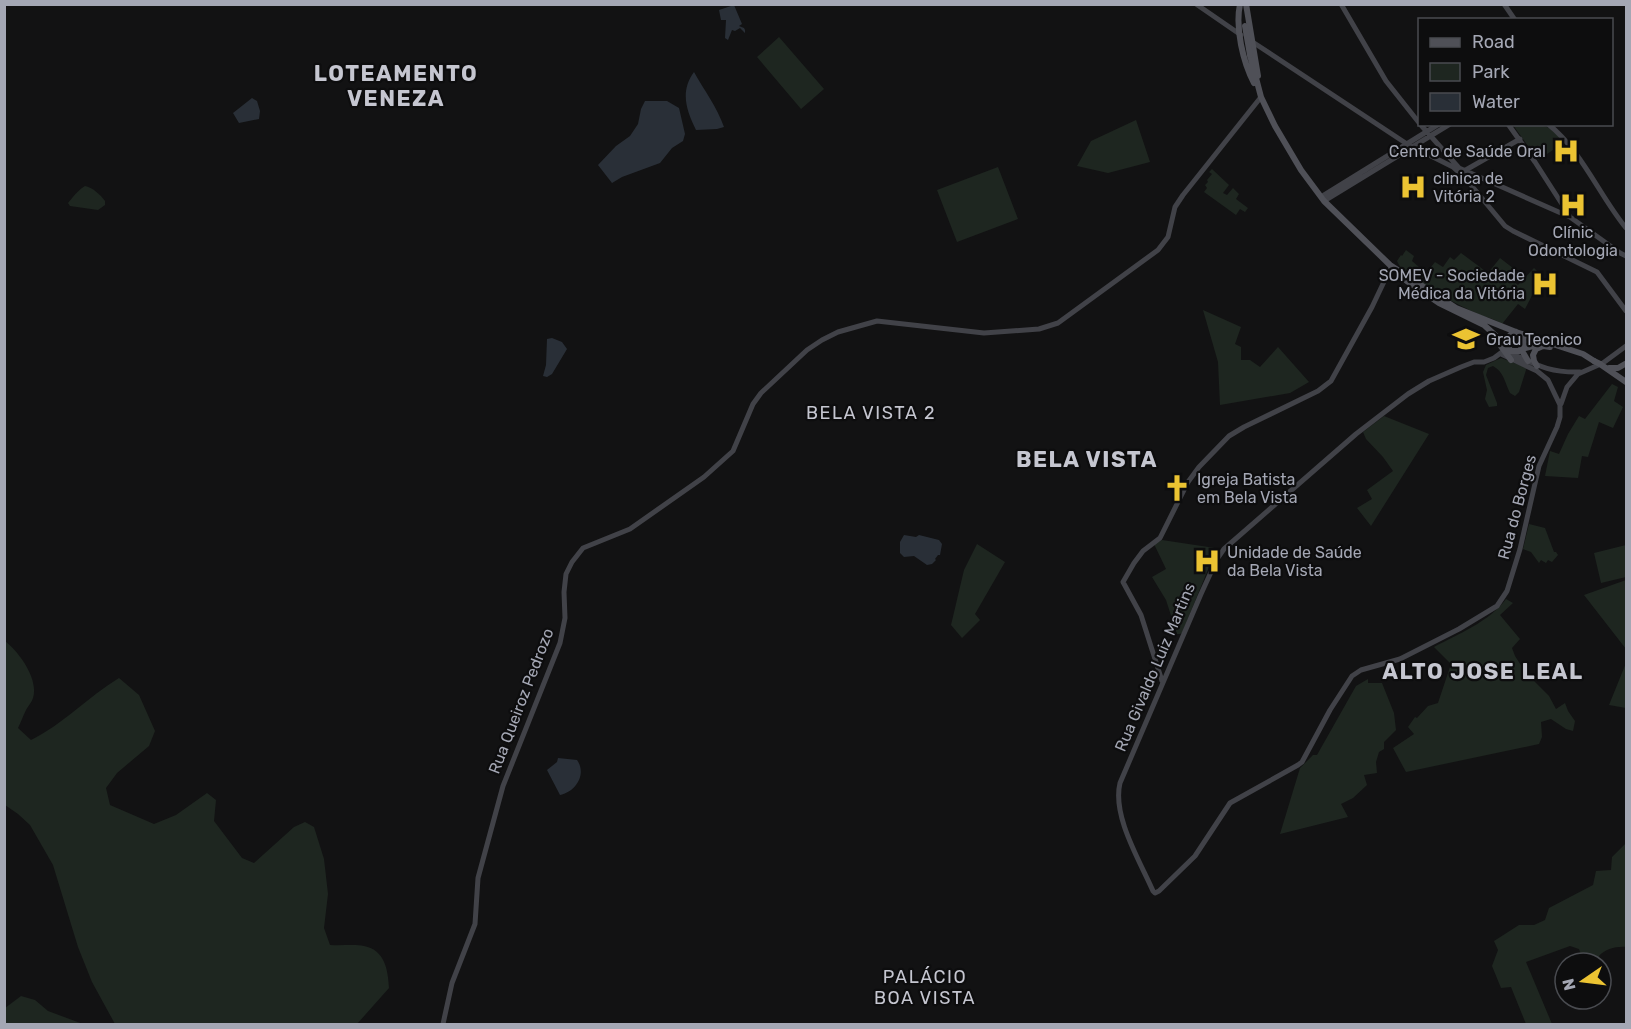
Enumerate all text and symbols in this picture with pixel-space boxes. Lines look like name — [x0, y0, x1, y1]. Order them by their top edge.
legend — [1418, 18, 1613, 126]
text: Road — [1472, 31, 1515, 53]
district label: LOTEAMENTO VENEZA — [314, 60, 478, 112]
text: Park — [1472, 61, 1510, 83]
text: Water — [1472, 91, 1520, 113]
hospital icon: Centro de Saúde Oral — [1551, 136, 1581, 166]
place label: Centro de Saúde Oral — [1389, 142, 1546, 161]
place label: clinica de Vitória 2 — [1433, 169, 1503, 206]
hospital icon: clinica de Vitória 2 — [1398, 172, 1428, 202]
hospital icon: Clínic Odontologia — [1558, 190, 1588, 220]
place label: Clínic Odontologia — [1528, 223, 1618, 260]
place label: SOMEV - Sociedade Médica da Vitória — [1379, 266, 1525, 303]
hospital icon: SOMEV - Sociedade Médica da Vitória — [1530, 269, 1560, 299]
school or university icon: Grau Tecnico — [1451, 324, 1481, 354]
place label: Grau Tecnico — [1486, 330, 1582, 349]
district label: BELA VISTA 2 — [806, 402, 936, 424]
district label: BELA VISTA — [1016, 446, 1158, 473]
street label: Rua do Borges — [1494, 452, 1540, 562]
place label: Igreja Batista em Bela Vista — [1197, 470, 1298, 507]
church icon: Igreja Batista em Bela Vista — [1162, 473, 1192, 503]
place label: Unidade de Saúde da Bela Vista — [1227, 543, 1362, 580]
hospital icon: Unidade de Saúde da Bela Vista — [1192, 546, 1222, 576]
street label: Rua Givaldo Luiz Martins — [1111, 580, 1199, 754]
street label: Rua Queiroz Pedrozo — [485, 626, 557, 776]
district label: ALTO JOSE LEAL — [1382, 658, 1584, 685]
north arrow — [1553, 951, 1613, 1011]
district label: PALÁCIO BOA VISTA — [874, 966, 976, 1009]
text: N — [1558, 977, 1580, 992]

